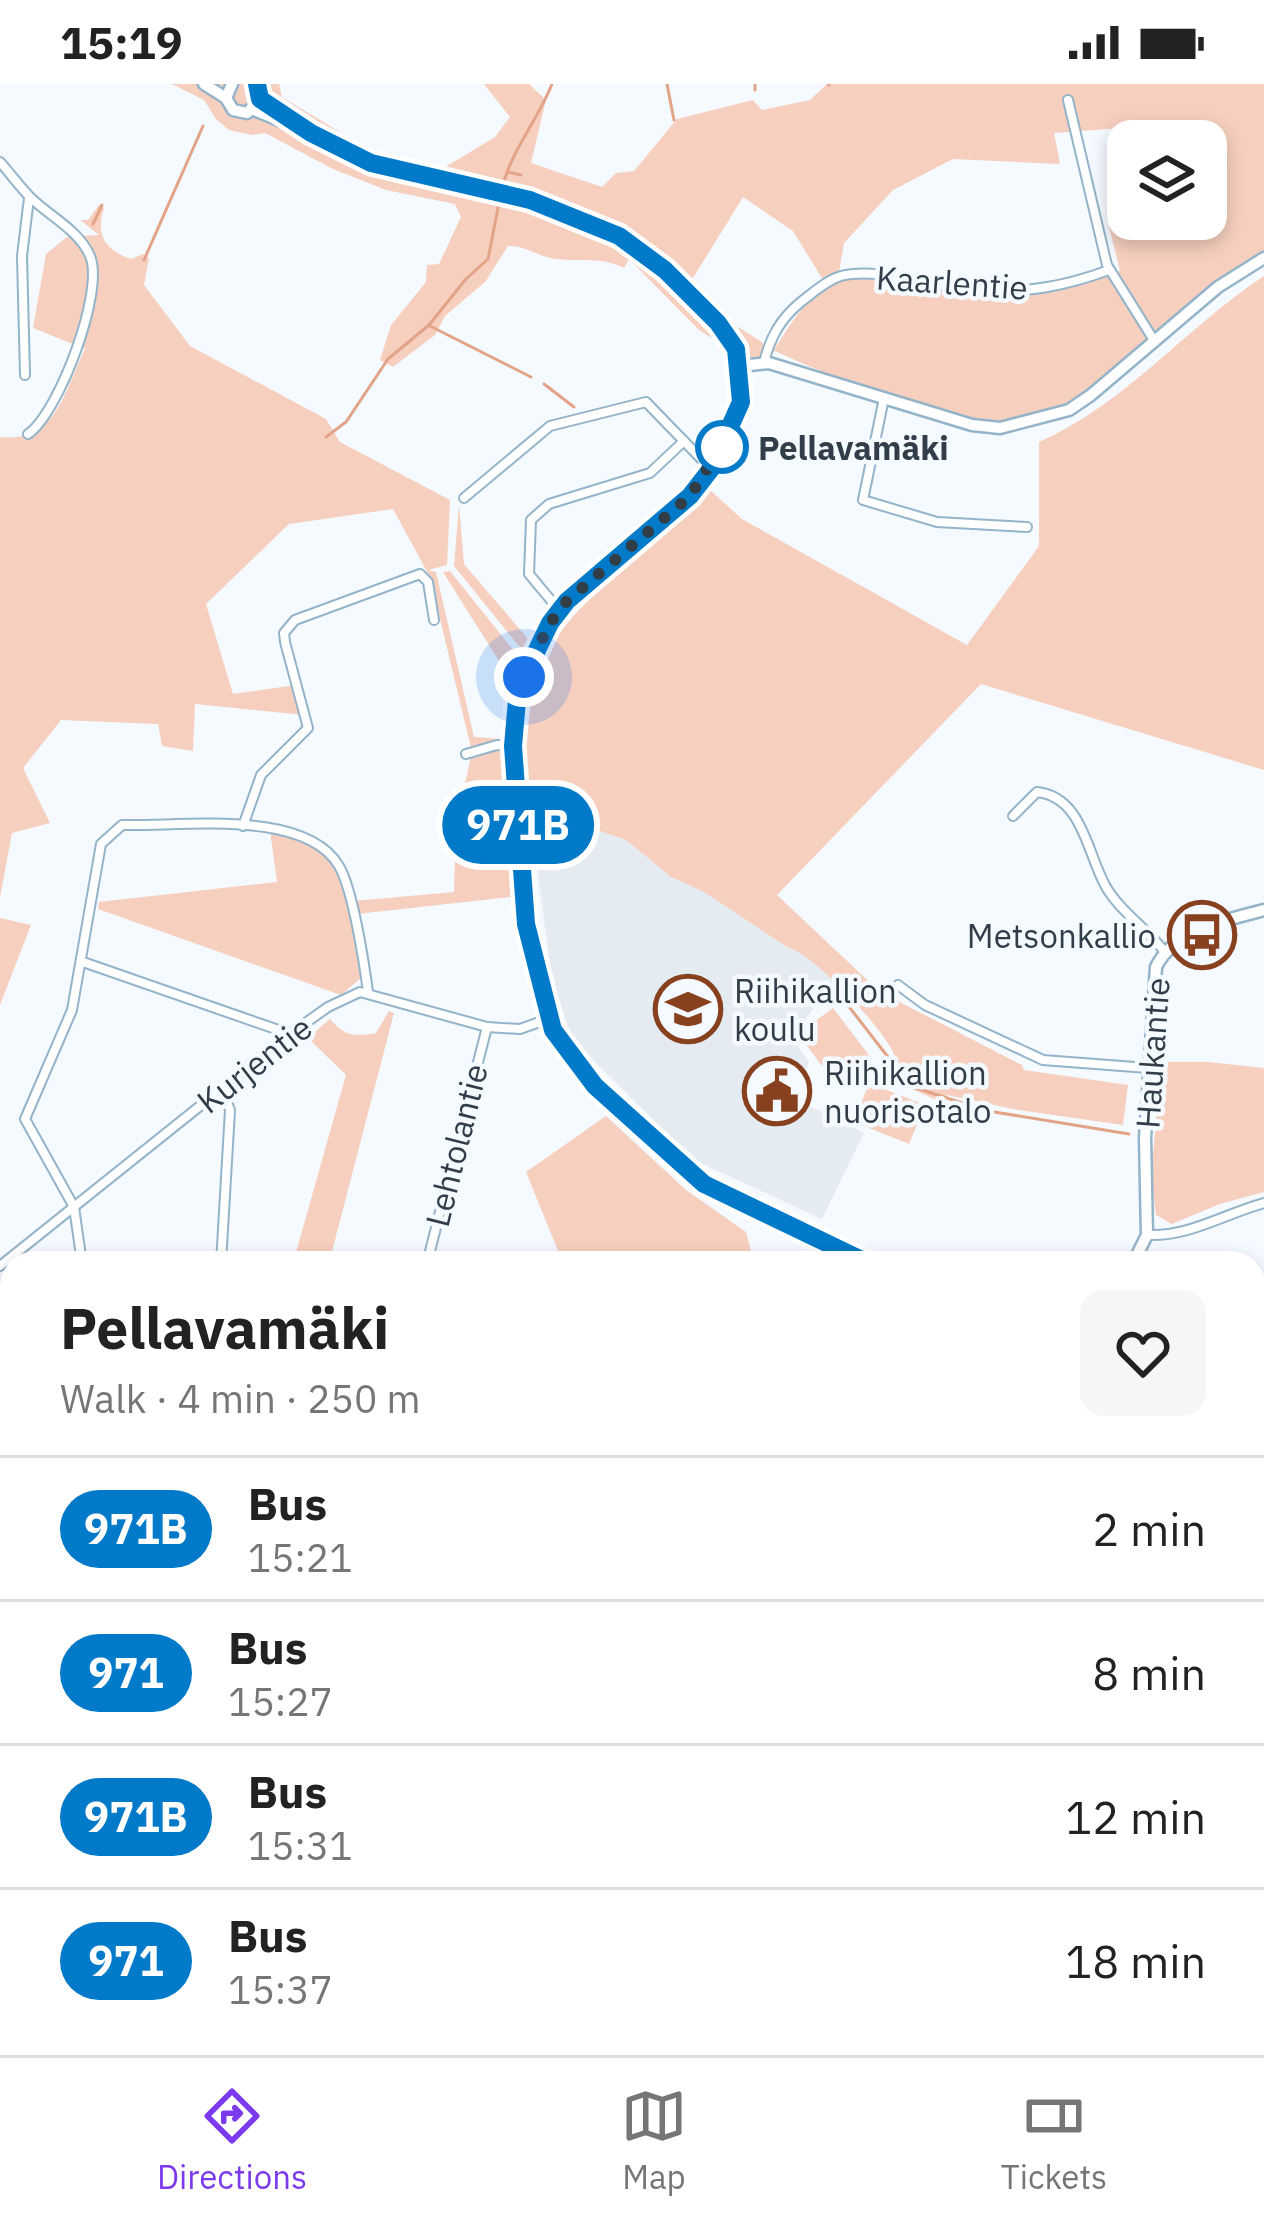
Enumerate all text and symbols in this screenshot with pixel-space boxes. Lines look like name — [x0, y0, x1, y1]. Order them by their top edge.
text: 15:19 — [60, 13, 183, 71]
map controls — [1107, 120, 1227, 240]
button: layers — [1107, 120, 1227, 240]
street label: Kaarlentie — [875, 255, 1029, 309]
marker: Pellavamäki — [697, 422, 747, 472]
place label: Pellavamäki — [758, 426, 949, 469]
your location — [494, 647, 554, 707]
line badge: 971B — [434, 786, 602, 864]
text: 971B — [466, 797, 570, 852]
bus stop icon: Metsonkallio — [1167, 900, 1237, 970]
place label: Metsonkallio — [967, 914, 1156, 957]
place label: Riihikallion koulu — [734, 969, 897, 1050]
school or university icon: Riihikallion koulu — [653, 974, 723, 1044]
street label: Haukantie — [1125, 976, 1179, 1130]
street label: Kurjentie — [188, 1006, 320, 1122]
place label: Riihikallion nuorisotalo — [824, 1051, 992, 1132]
public building icon: Riihikallion nuorisotalo — [742, 1056, 812, 1126]
street label: Lehtolantie — [415, 1059, 497, 1231]
button: heart — [1080, 1290, 1206, 1416]
text: Pellavamäki — [60, 1291, 389, 1365]
text: Walk · 4 min · 250 m — [60, 1373, 421, 1424]
text: Bus — [248, 1474, 327, 1532]
text: 2 min — [1092, 1500, 1206, 1558]
text: 971B — [84, 1501, 188, 1556]
text: 15:21 — [248, 1532, 353, 1583]
text: Bus — [228, 1618, 308, 1676]
text: 8 min — [1092, 1644, 1206, 1702]
text: 971 — [88, 1645, 164, 1700]
text: 15:27 — [228, 1676, 333, 1727]
text: Bus — [248, 1762, 327, 1820]
text: 12 min — [1065, 1788, 1206, 1846]
text: 971B — [84, 1789, 188, 1844]
text: 15:31 — [248, 1820, 353, 1871]
text: Bus — [228, 1906, 308, 1964]
text: 18 min — [1065, 1932, 1206, 1990]
text: 971 — [88, 1933, 164, 1988]
text: 15:37 — [228, 1964, 333, 2015]
tab: Directions — [157, 2083, 307, 2198]
tab: Map — [621, 2083, 687, 2198]
tab: Tickets — [1001, 2083, 1107, 2198]

